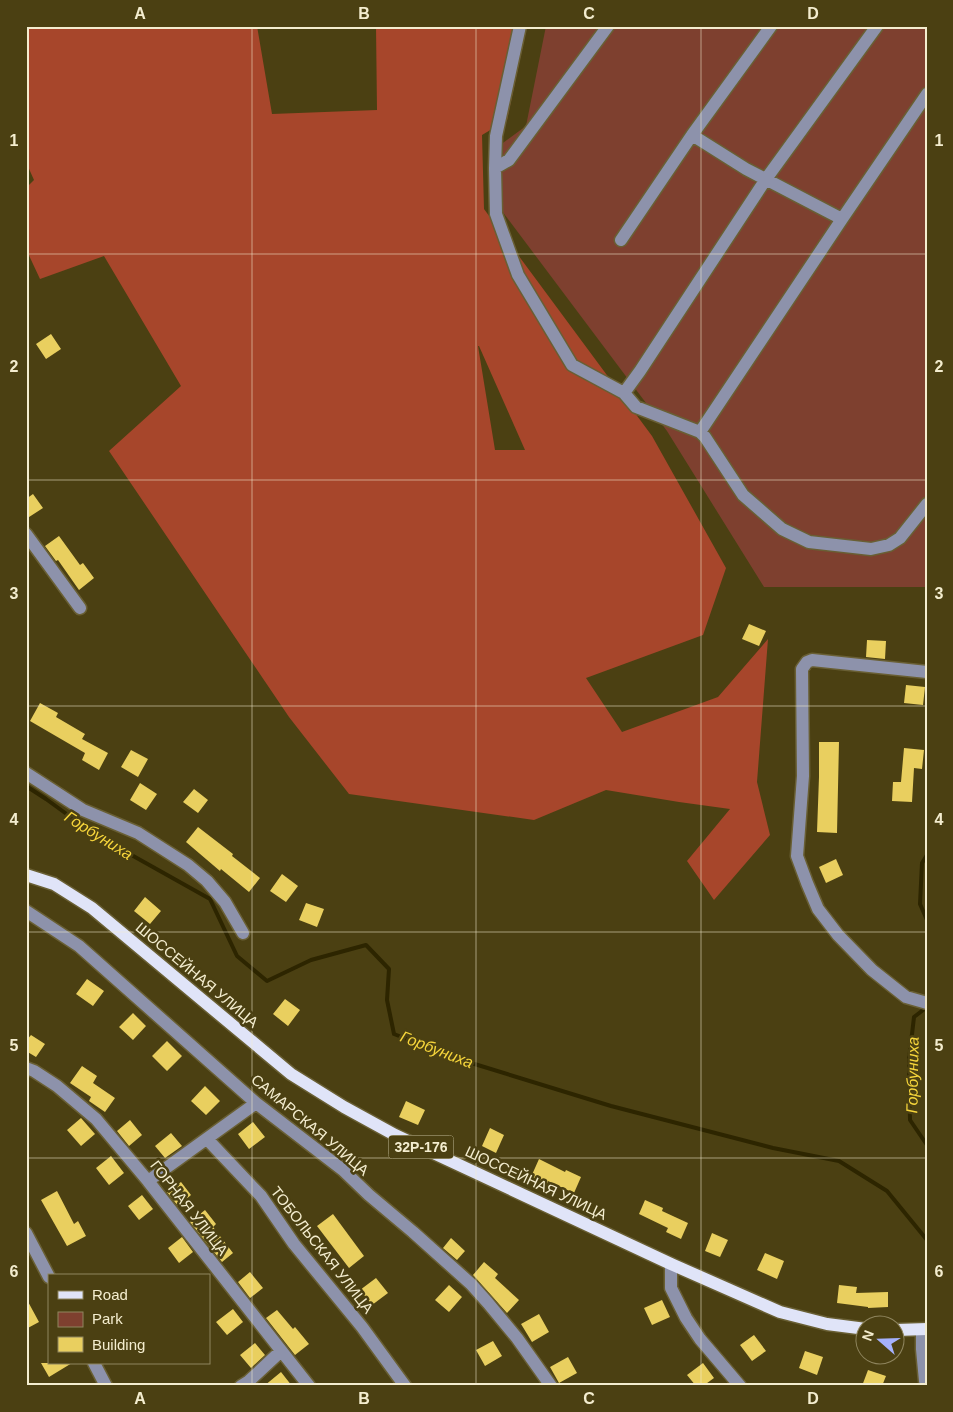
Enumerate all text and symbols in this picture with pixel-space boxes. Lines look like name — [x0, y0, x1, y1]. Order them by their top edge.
text: A — [134, 5, 146, 22]
text: B — [358, 5, 370, 22]
text: C — [583, 5, 595, 22]
text: D — [807, 5, 819, 22]
text: 1 — [10, 132, 19, 149]
text: 1 — [935, 132, 944, 149]
text: 2 — [10, 358, 19, 375]
text: 2 — [935, 358, 944, 375]
text: 3 — [10, 585, 19, 602]
text: 3 — [935, 585, 944, 602]
water label: Горбуниха — [62, 808, 136, 863]
text: 4 — [10, 811, 19, 828]
text: 4 — [935, 811, 944, 828]
street label: ШОССЕЙНАЯ УЛИЦА — [133, 918, 262, 1031]
water label: Горбуниха — [398, 1028, 476, 1071]
water label: Горбуниха — [903, 1036, 922, 1113]
text: 5 — [10, 1037, 19, 1054]
text: 5 — [935, 1037, 944, 1054]
street label: САМАРСКАЯ УЛИЦА — [248, 1070, 373, 1179]
road number: 32Р-176 — [388, 1136, 454, 1158]
street label: ШОССЕЙНАЯ УЛИЦА — [463, 1142, 610, 1223]
street label: ГОРНАЯ УЛИЦА — [147, 1157, 232, 1258]
street label: ТОБОЛЬСКАЯ УЛИЦА — [268, 1183, 377, 1316]
text: 6 — [10, 1263, 19, 1280]
text: 6 — [935, 1263, 944, 1280]
legend — [48, 1274, 210, 1364]
text: Road — [92, 1286, 128, 1303]
text: Park — [92, 1310, 123, 1327]
north arrow — [856, 1314, 906, 1364]
text: N — [859, 1328, 877, 1343]
text: Building — [92, 1336, 145, 1353]
text: A — [134, 1390, 146, 1407]
text: B — [358, 1390, 370, 1407]
text: C — [583, 1390, 595, 1407]
text: D — [807, 1390, 819, 1407]

